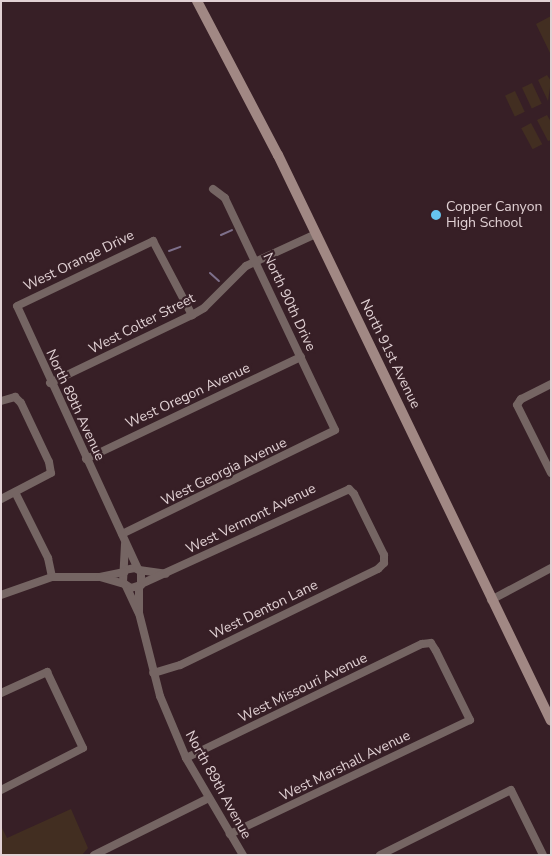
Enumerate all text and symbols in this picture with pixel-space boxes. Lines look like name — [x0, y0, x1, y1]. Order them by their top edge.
place label: Copper Canyon High School — [446, 199, 542, 232]
marker: Copper Canyon High School — [430, 209, 442, 221]
street label: West Orange Drive — [21, 227, 137, 295]
street label: North 90th Drive — [259, 250, 319, 354]
street label: West Colter Street — [86, 290, 198, 358]
street label: North 91st Avenue — [356, 297, 424, 411]
street label: North 89th Avenue — [42, 347, 108, 463]
street label: West Oregon Avenue — [123, 360, 253, 432]
street label: West Georgia Avenue — [158, 434, 290, 510]
street label: West Vermont Avenue — [183, 480, 319, 558]
street label: West Denton Lane — [207, 577, 321, 643]
street label: West Missouri Avenue — [236, 650, 370, 726]
street label: West Marshall Avenue — [277, 727, 413, 805]
street label: North 89th Avenue — [181, 728, 255, 842]

